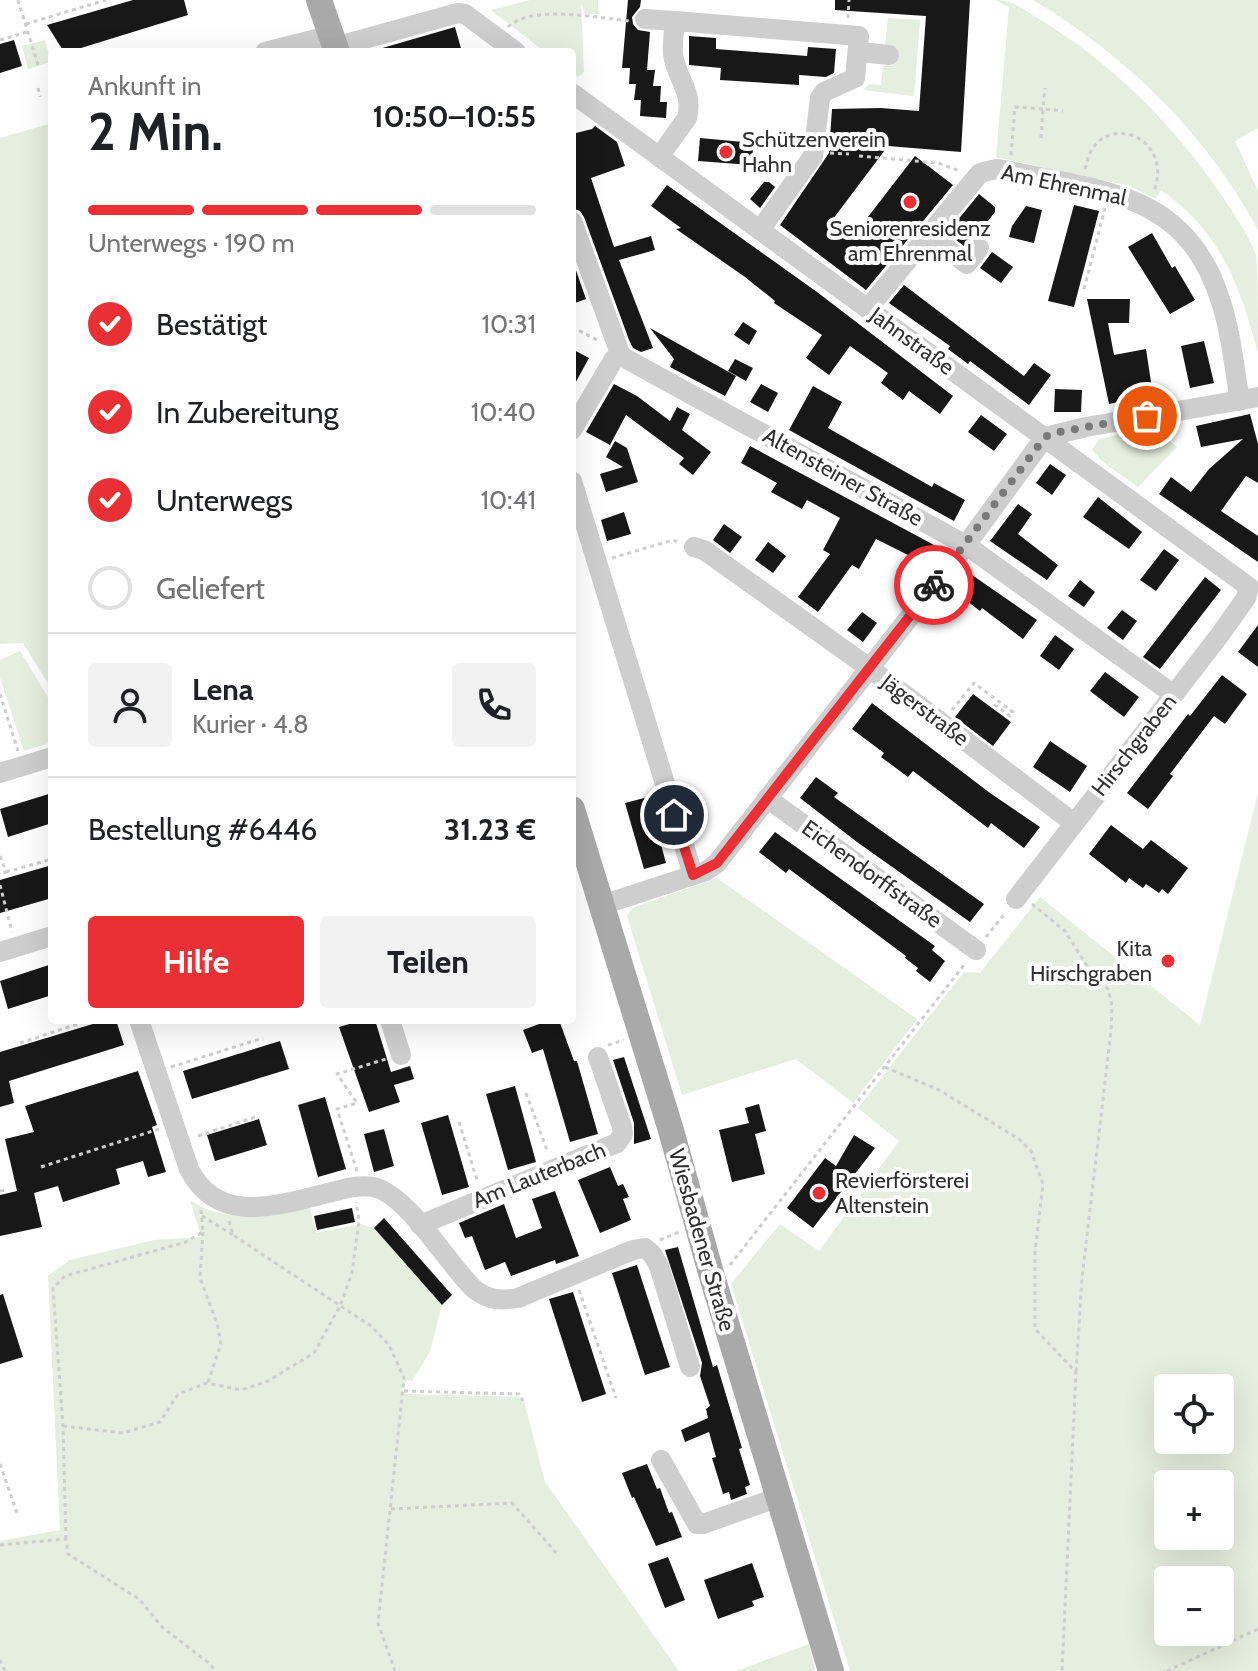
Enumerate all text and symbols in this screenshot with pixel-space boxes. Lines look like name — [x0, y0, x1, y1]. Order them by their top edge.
text: Ankunft in — [88, 70, 202, 102]
text: 10:50–10:55 — [372, 98, 536, 135]
text: 2 Min. — [88, 100, 223, 163]
place label: Schützenverein Hahn — [742, 126, 886, 178]
marker: Schützenverein Hahn — [717, 143, 735, 161]
street label: Am Ehrenmal — [999, 159, 1130, 212]
marker: Seniorenresidenz am Ehrenmal — [901, 193, 919, 211]
place label: Seniorenresidenz am Ehrenmal — [829, 215, 991, 267]
text: Unterwegs · 190 m — [88, 227, 295, 259]
street label: Jahnstraße — [864, 301, 960, 381]
icon: check — [88, 302, 132, 346]
text: Bestätigt — [156, 306, 267, 343]
text: 10:31 — [481, 308, 536, 340]
pin — [1113, 382, 1181, 450]
icon: check — [88, 390, 132, 434]
text: In Zubereitung — [156, 394, 339, 431]
icon: bag — [1125, 394, 1169, 438]
text: 10:40 — [471, 396, 536, 428]
street label: Altensteiner Straße — [758, 422, 928, 532]
icon: check — [88, 478, 132, 522]
text: Unterwegs — [156, 482, 293, 519]
text: 10:41 — [480, 484, 536, 516]
courier — [894, 545, 974, 625]
icon: bike — [912, 563, 956, 607]
text: Geliefert — [156, 570, 265, 607]
button: person — [88, 663, 172, 747]
button: phone — [452, 663, 536, 747]
street label: Jägerstraße — [875, 668, 974, 752]
text: Lena — [192, 671, 254, 708]
street label: Hirschgraben — [1086, 689, 1182, 801]
text: Kurier · 4.8 — [192, 708, 309, 740]
pin — [640, 781, 708, 849]
icon: home — [652, 793, 696, 837]
text: Bestellung #6446 — [88, 811, 317, 848]
text: 31.23 € — [444, 811, 536, 848]
street label: Eichendorffstraße — [797, 814, 947, 934]
button: Hilfe — [88, 916, 304, 1008]
button: Teilen — [320, 916, 536, 1008]
place label: Kita Hirschgraben — [1030, 935, 1152, 987]
marker: Kita Hirschgraben — [1159, 952, 1177, 970]
street label: Am Lauterbach — [469, 1136, 609, 1214]
street label: Wiesbadener Straße — [663, 1146, 741, 1334]
place label: Revierförsterei Altenstein — [835, 1167, 969, 1219]
marker: Revierförsterei Altenstein — [810, 1184, 828, 1202]
map controls — [1154, 1374, 1234, 1646]
button: locate — [1154, 1374, 1234, 1454]
button: + — [1154, 1470, 1234, 1550]
button: − — [1154, 1566, 1234, 1646]

